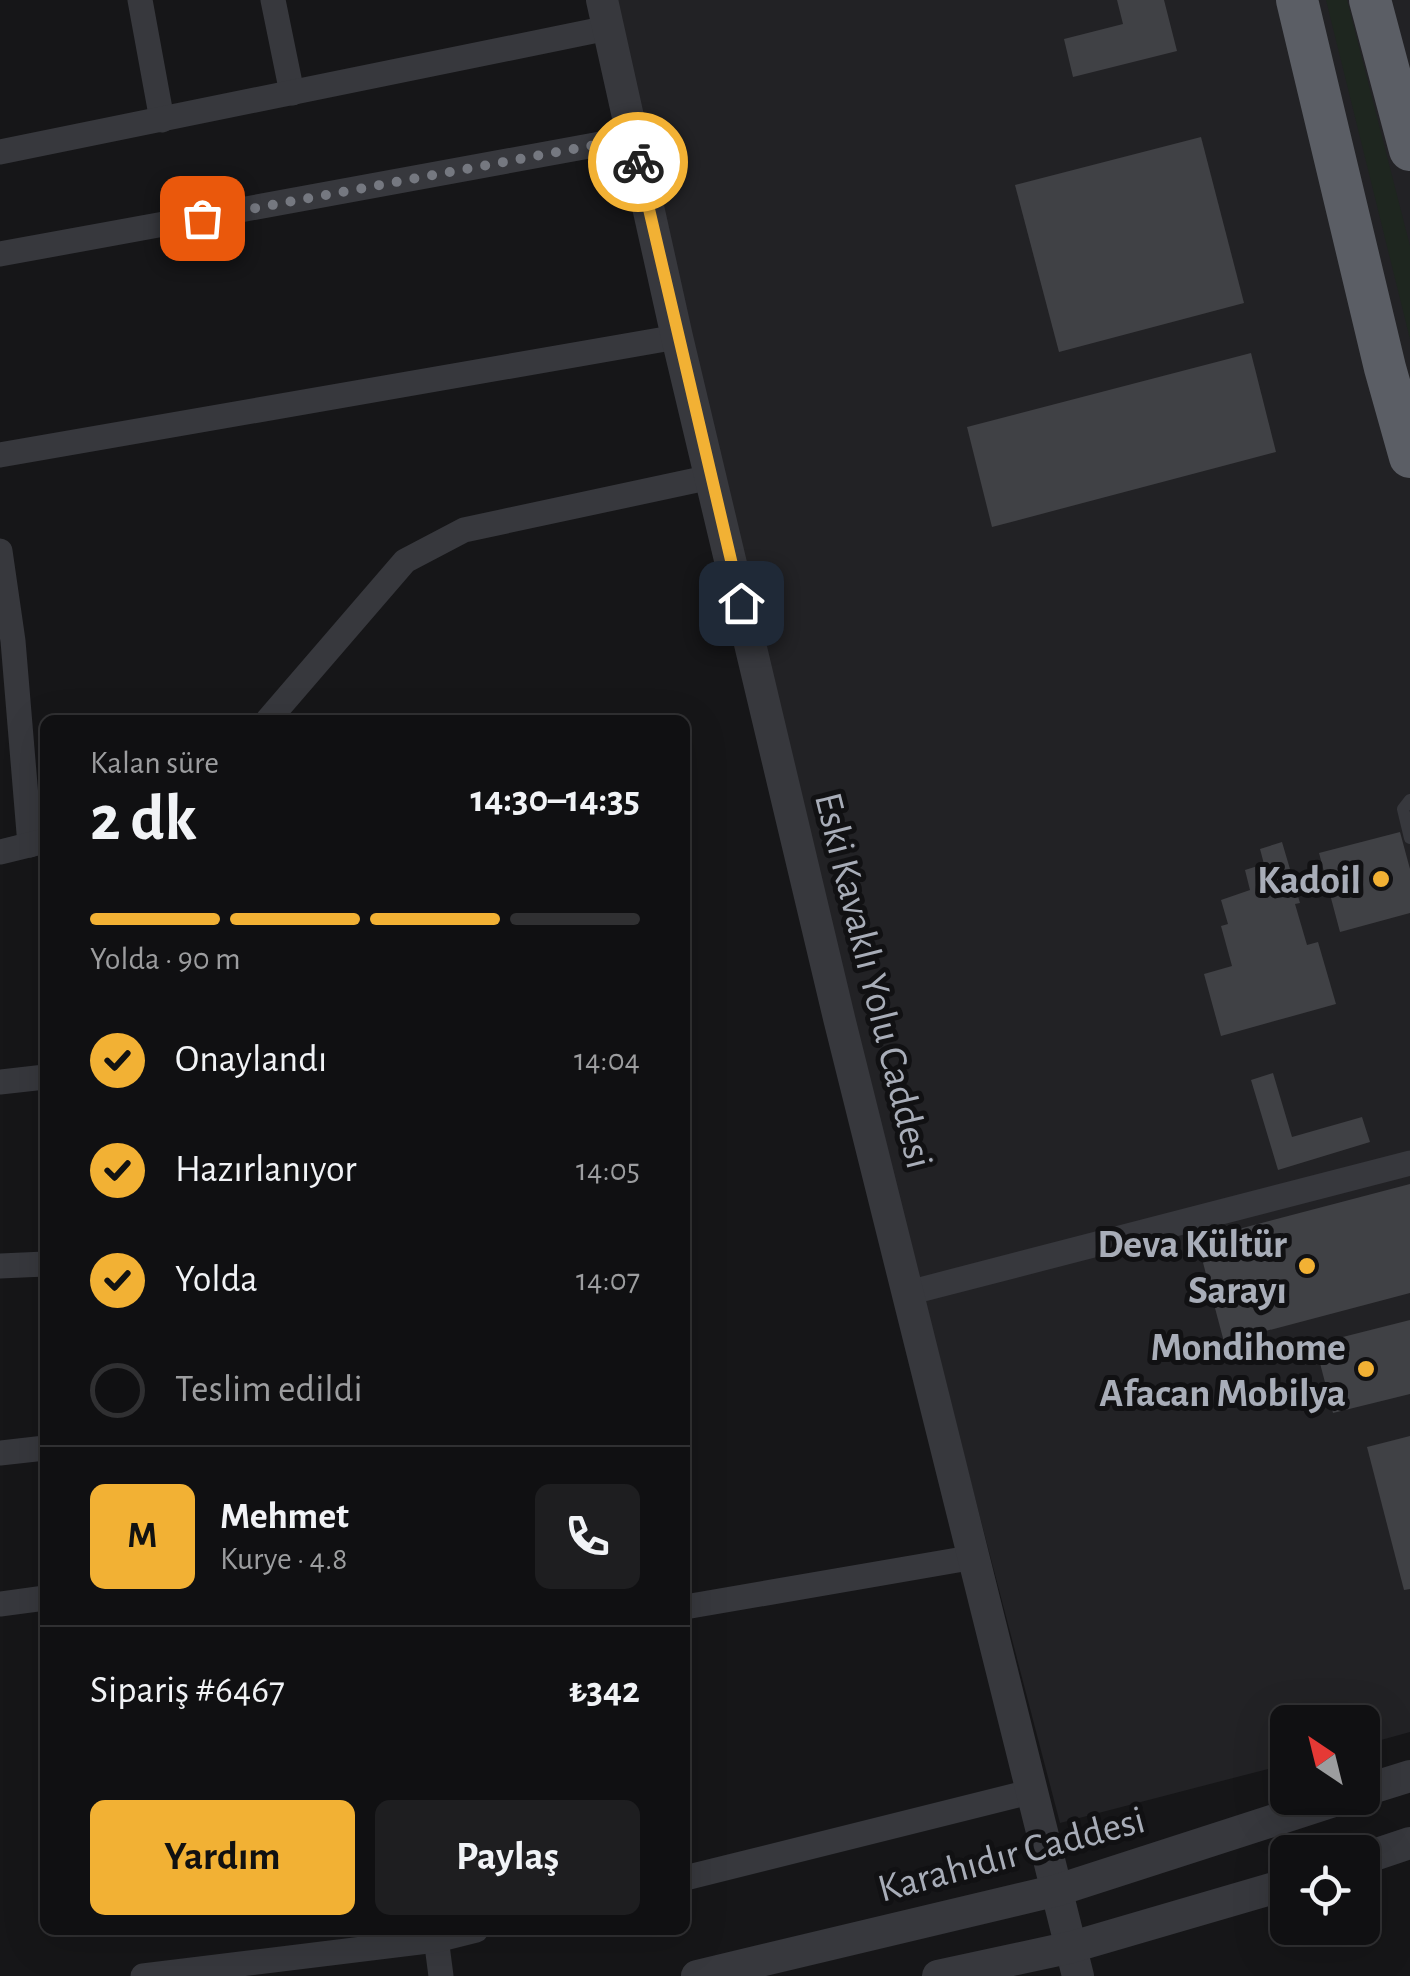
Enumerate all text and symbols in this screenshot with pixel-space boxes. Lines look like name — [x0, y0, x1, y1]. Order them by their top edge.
courier — [588, 112, 688, 212]
icon: bike — [611, 135, 666, 190]
pin — [160, 176, 245, 261]
icon: bag — [175, 191, 230, 246]
pin — [699, 561, 784, 646]
icon: home — [714, 576, 769, 631]
text: Kalan süre — [90, 747, 219, 779]
text: 14:30–14:35 — [471, 781, 640, 819]
text: 2 dk — [90, 787, 197, 852]
street label: Eski Kavaklı Yolu Caddesi — [807, 788, 939, 1173]
place label: Kadoil — [1257, 861, 1361, 901]
marker: Kadoil — [1370, 868, 1392, 890]
text: Yolda · 90 m — [90, 943, 241, 975]
icon: check — [90, 1033, 145, 1088]
text: Onaylandı — [175, 1041, 327, 1079]
text: 14:04 — [574, 1044, 640, 1076]
icon: check — [90, 1143, 145, 1198]
text: Hazırlanıyor — [175, 1151, 357, 1189]
text: 14:05 — [576, 1154, 640, 1186]
place label: Deva Kültür Sarayı — [1097, 1225, 1287, 1311]
icon: check — [90, 1253, 145, 1308]
marker: Deva Kültür Sarayı — [1296, 1255, 1318, 1277]
text: Yolda — [175, 1261, 258, 1299]
text: 14:07 — [576, 1264, 640, 1296]
place label: Mondihome Afacan Mobilya — [1099, 1328, 1346, 1414]
marker: Mondihome Afacan Mobilya — [1355, 1358, 1377, 1380]
text: Teslim edildi — [175, 1371, 363, 1409]
button: phone — [535, 1484, 640, 1589]
text: Mehmet — [220, 1498, 349, 1536]
text: M — [127, 1517, 158, 1555]
text: Kurye · 4.8 — [220, 1543, 347, 1575]
text: Sipariş #6467 — [90, 1672, 285, 1710]
text: ₺342 — [569, 1672, 640, 1710]
north arrow — [1270, 1705, 1380, 1815]
map controls — [1270, 1705, 1380, 1945]
button: Yardım — [90, 1800, 355, 1915]
button: Paylaş — [375, 1800, 640, 1915]
street label: Karahıdır Caddesi — [874, 1800, 1149, 1910]
button: locate — [1270, 1835, 1380, 1945]

